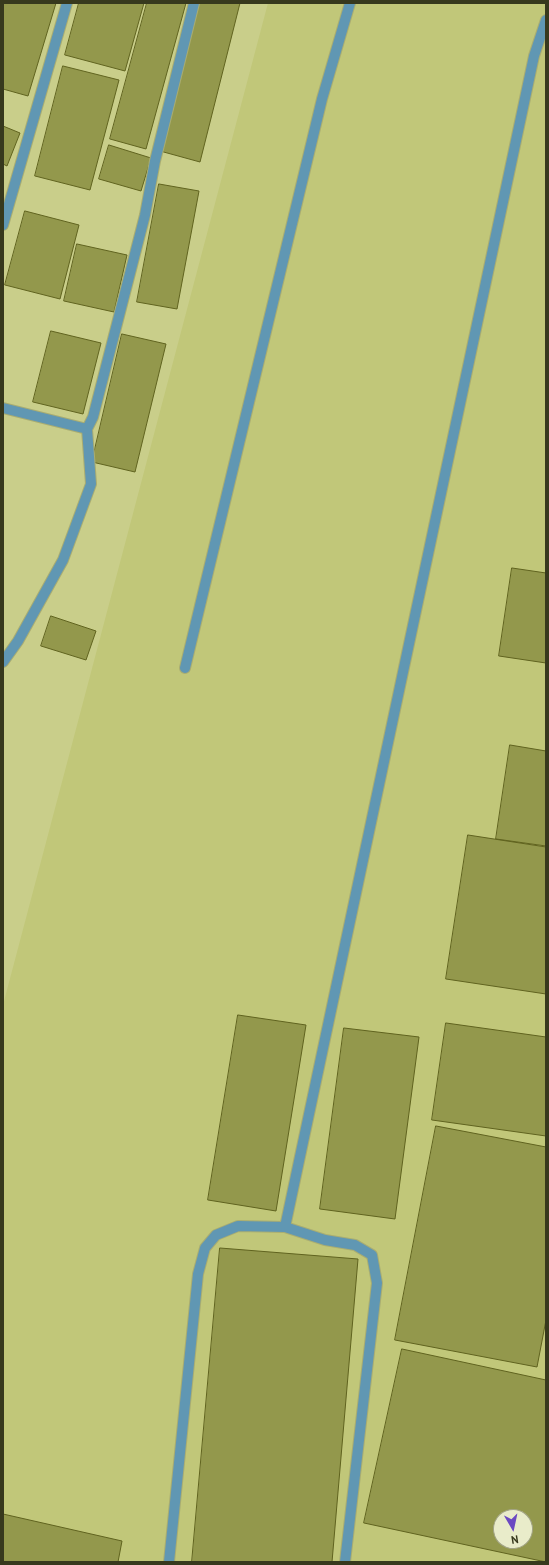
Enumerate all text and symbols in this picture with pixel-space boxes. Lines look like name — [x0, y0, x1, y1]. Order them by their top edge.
north arrow — [493, 1509, 533, 1549]
text: N — [510, 1532, 519, 1547]

